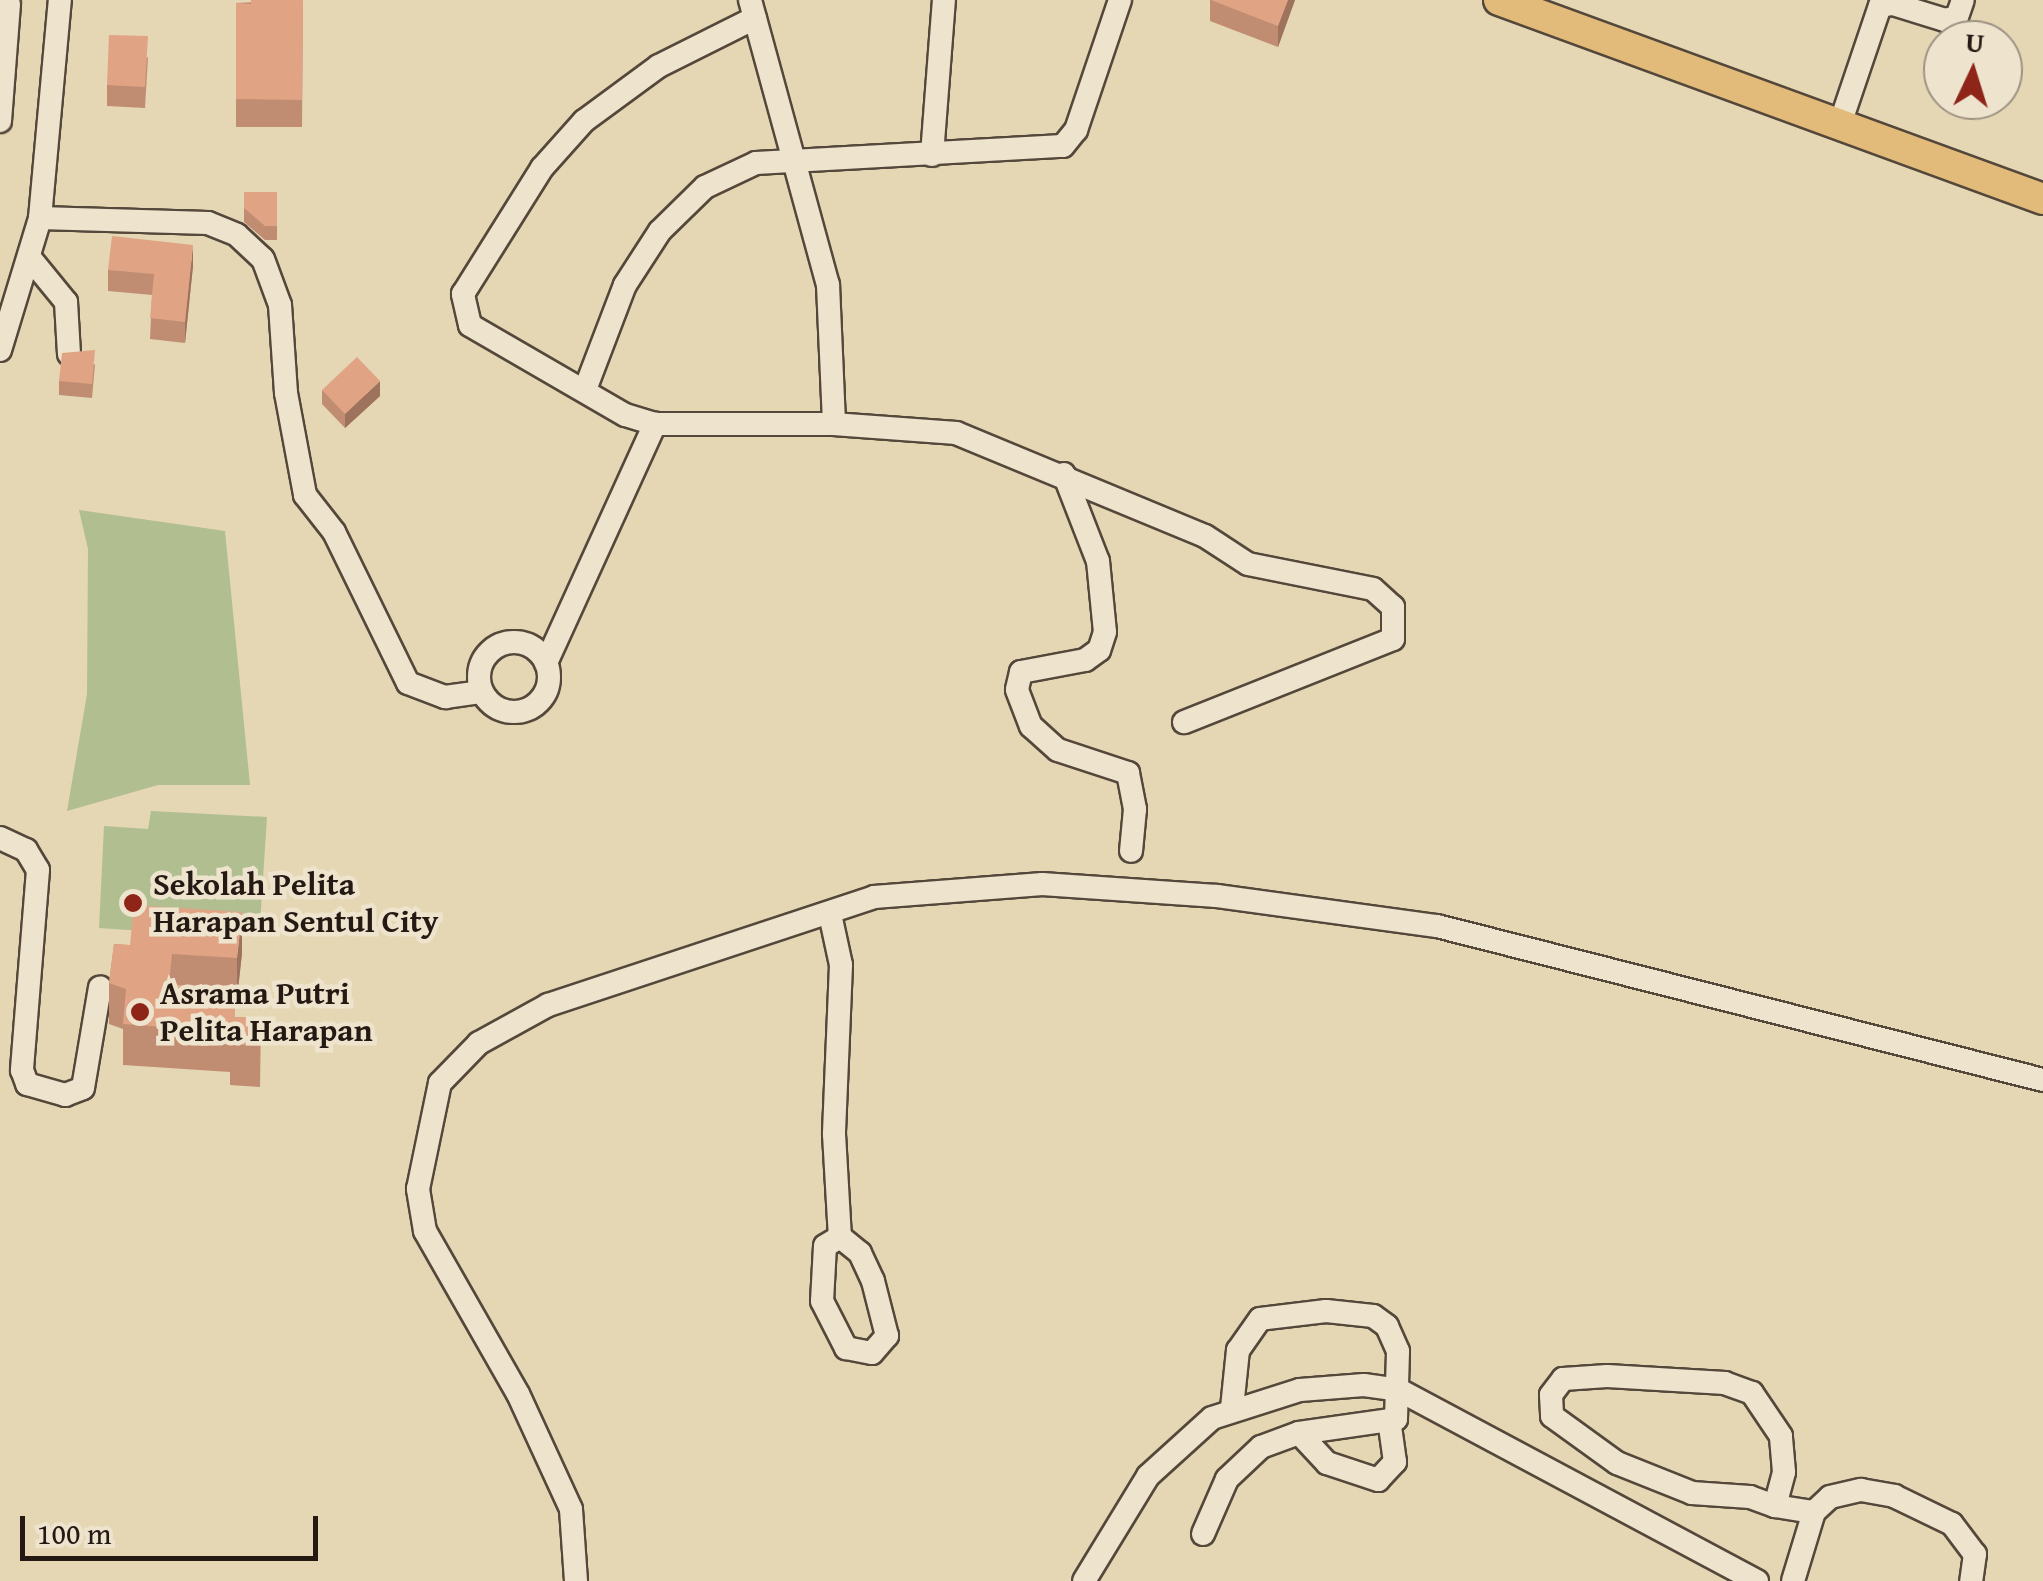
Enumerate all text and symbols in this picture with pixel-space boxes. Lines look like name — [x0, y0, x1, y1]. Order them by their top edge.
north arrow — [1923, 20, 2023, 120]
text: U — [1964, 20, 1986, 63]
place label: Sekolah Pelita Harapan Sentul City — [153, 866, 438, 941]
marker: Sekolah Pelita Harapan Sentul City — [122, 892, 144, 914]
place label: Asrama Putri Pelita Harapan — [160, 975, 373, 1050]
marker: Asrama Putri Pelita Harapan — [129, 1001, 151, 1023]
scale bar — [25, 1496, 322, 1558]
text: 100 m — [37, 1511, 111, 1555]

